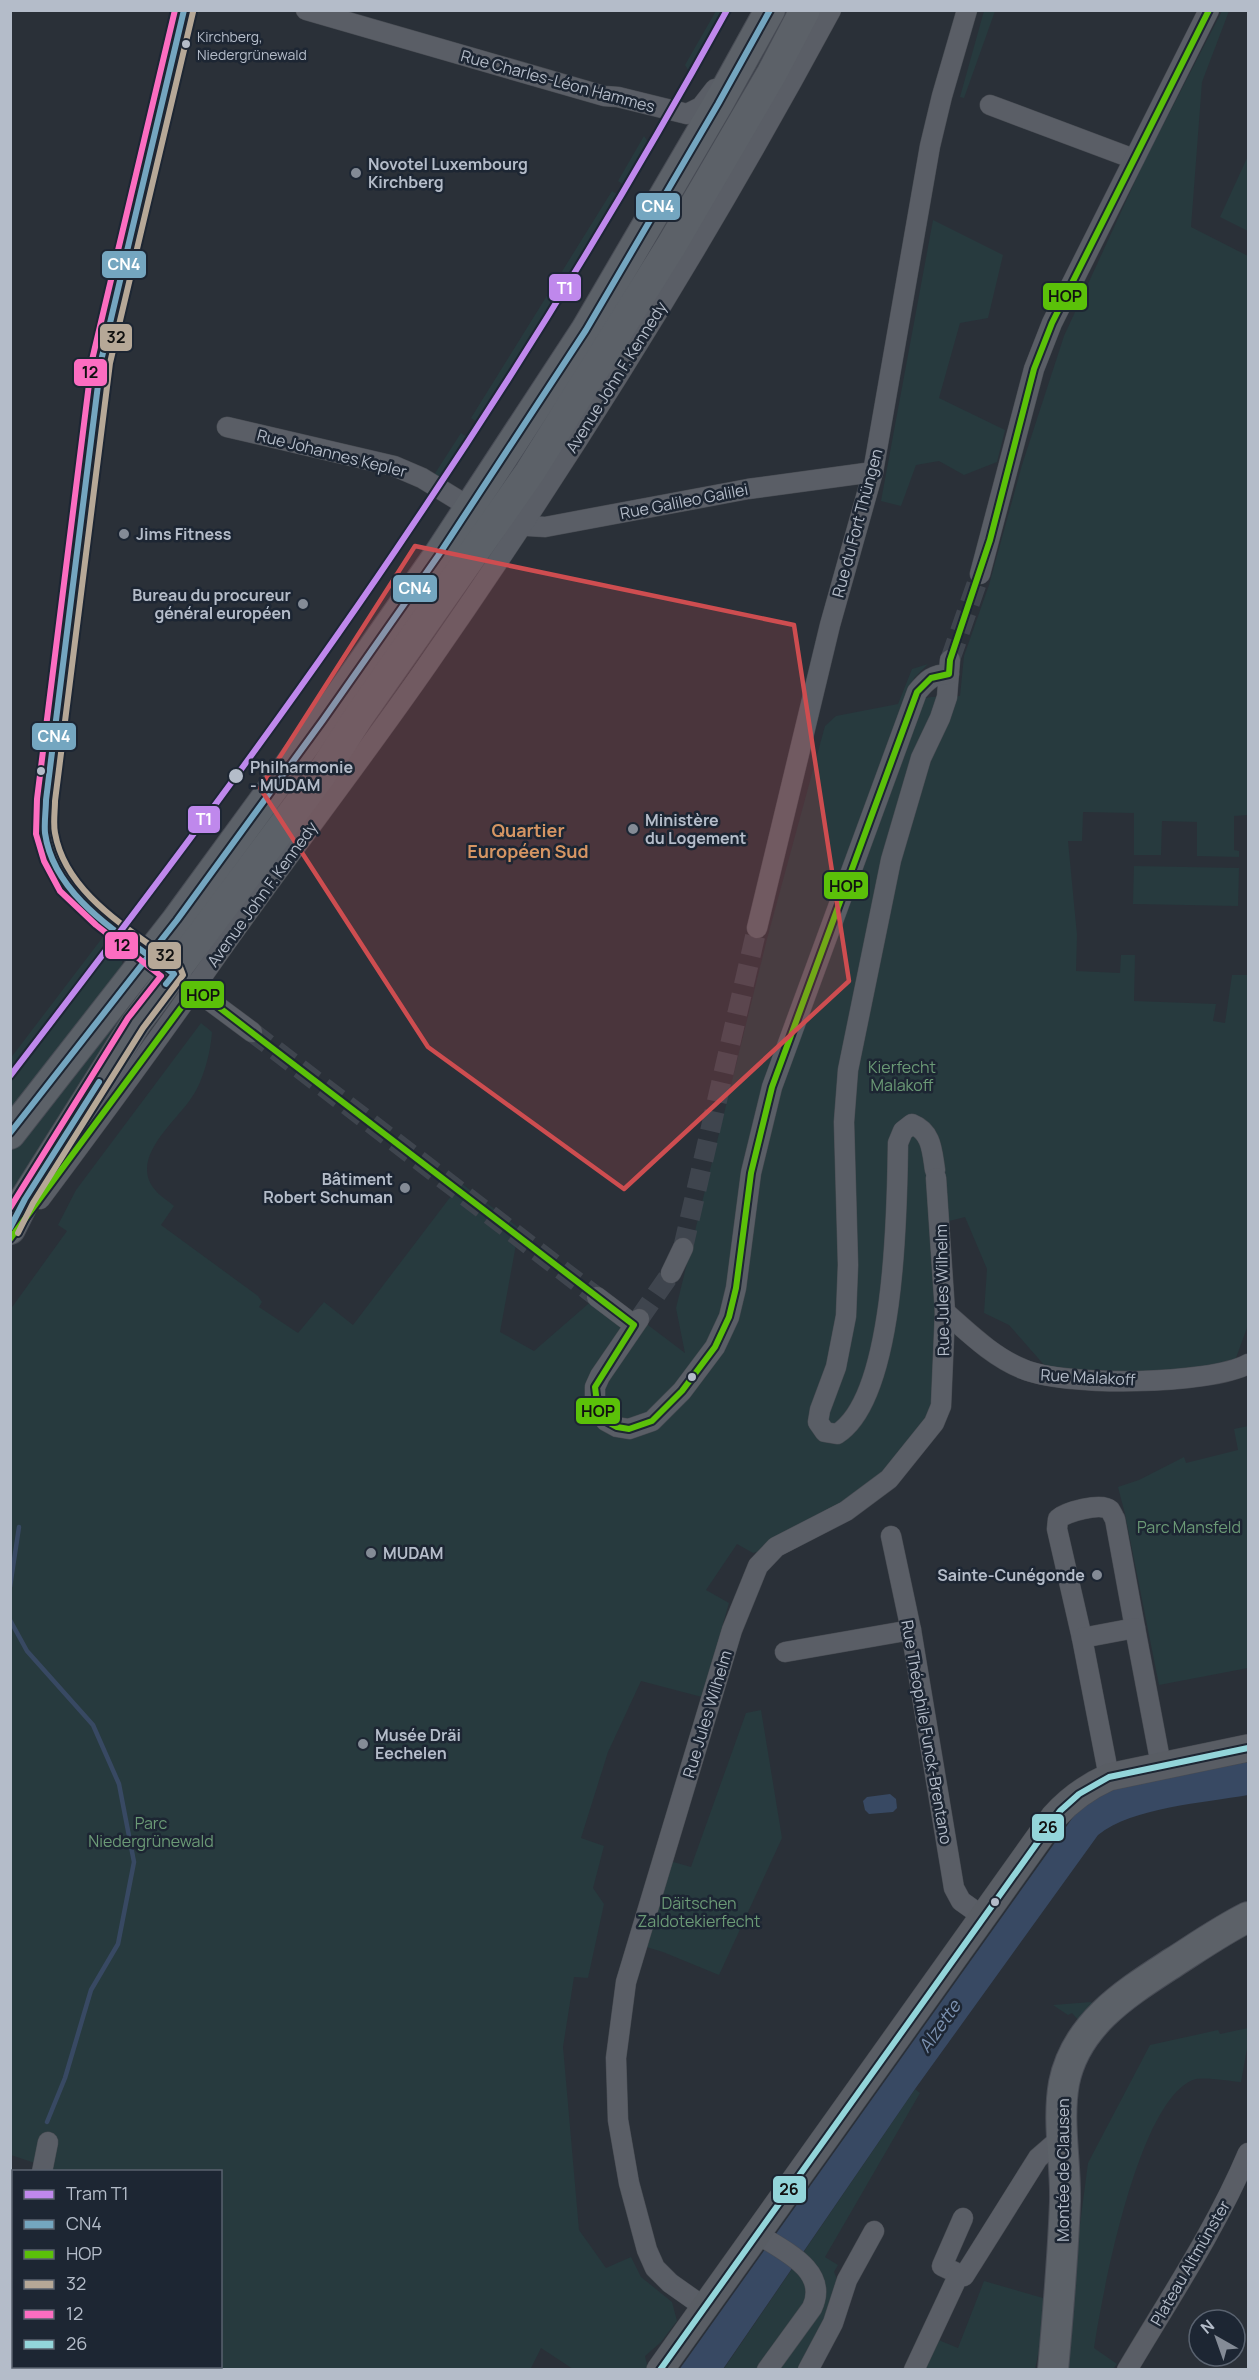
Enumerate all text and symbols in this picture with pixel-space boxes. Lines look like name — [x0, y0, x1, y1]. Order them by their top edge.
place label: Kirchberg, Niedergrünewald — [197, 27, 307, 64]
marker: Kirchberg, Niedergrünewald — [180, 38, 192, 50]
street label: Rue Charles-Léon Hammes — [458, 44, 658, 118]
place label: Novotel Luxembourg Kirchberg — [368, 153, 528, 193]
marker: Novotel Luxembourg Kirchberg — [349, 166, 363, 180]
line badge: CN4 — [635, 192, 681, 221]
text: CN4 — [641, 195, 675, 217]
line badge: CN4 — [101, 250, 147, 279]
text: CN4 — [107, 253, 141, 275]
line badge: T1 — [548, 273, 582, 302]
text: T1 — [557, 277, 573, 299]
line badge: HOP — [1042, 282, 1088, 311]
text: HOP — [1048, 285, 1082, 307]
street label: Avenue John F. Kennedy — [560, 297, 672, 457]
line badge: 32 — [99, 323, 133, 352]
text: 32 — [107, 326, 125, 348]
line badge: 12 — [73, 358, 108, 387]
text: 12 — [82, 361, 98, 383]
street label: Rue Johannes Kepler — [255, 424, 409, 482]
street label: Rue du Fort Thüngen — [827, 446, 887, 600]
street label: Rue Galileo Galilei — [618, 478, 750, 524]
place label: Jims Fitness — [136, 523, 232, 545]
marker: Jims Fitness — [117, 527, 131, 541]
line badge: CN4 — [392, 574, 438, 603]
text: CN4 — [398, 577, 432, 599]
place label: Bureau du procureur général européen — [132, 584, 291, 624]
marker: Bureau du procureur général européen — [296, 597, 310, 611]
line badge: CN4 — [31, 722, 77, 751]
text: CN4 — [37, 725, 71, 747]
place label: Philharmonie - MUDAM — [250, 756, 353, 796]
unlabelled marker — [35, 765, 47, 777]
marker: Philharmonie - MUDAM — [227, 767, 245, 785]
line badge: T1 — [187, 805, 221, 834]
text: T1 — [196, 808, 212, 830]
place label: Ministère du Logement — [645, 809, 746, 849]
street label: Avenue John F. Kennedy — [202, 816, 323, 971]
district label: Quartier Européen Sud — [467, 818, 589, 863]
marker: Ministère du Logement — [626, 822, 640, 836]
line badge: HOP — [823, 871, 869, 900]
text: HOP — [829, 875, 863, 897]
line badge: 12 — [104, 931, 139, 960]
text: 12 — [114, 934, 130, 956]
line badge: 32 — [147, 941, 182, 970]
text: 32 — [156, 944, 174, 966]
line badge: HOP — [180, 980, 225, 1009]
text: HOP — [186, 984, 220, 1006]
park label: Kierfecht Malakoff — [868, 1056, 936, 1096]
place label: Bâtiment Robert Schuman — [263, 1168, 393, 1208]
marker: Bâtiment Robert Schuman — [398, 1181, 412, 1195]
street label: Rue Jules Wilhelm — [930, 1224, 954, 1356]
street label: Rue Malakoff — [1040, 1364, 1136, 1390]
unlabelled marker — [686, 1371, 698, 1383]
line badge: HOP — [575, 1397, 621, 1425]
text: HOP — [581, 1400, 615, 1422]
park label: Parc Mansfeld — [1137, 1516, 1241, 1538]
place label: MUDAM — [383, 1542, 444, 1564]
marker: MUDAM — [364, 1546, 378, 1560]
place label: Sainte-Cunégonde — [937, 1564, 1085, 1586]
marker: Sainte-Cunégonde — [1090, 1568, 1104, 1582]
street label: Rue Théophile Funck-Brentano — [896, 1618, 958, 1846]
street label: Rue Jules Wilhelm — [677, 1648, 737, 1780]
place label: Musée Dräi Eechelen — [375, 1724, 461, 1764]
marker: Musée Dräi Eechelen — [356, 1737, 370, 1751]
park label: Parc Niedergrünewald — [88, 1812, 214, 1852]
line badge: 26 — [1031, 1813, 1065, 1842]
text: 26 — [1038, 1816, 1058, 1838]
park label: Däitschen Zaldotekierfecht — [637, 1892, 761, 1932]
unlabelled marker — [989, 1896, 1001, 1908]
water label: Alzette — [912, 1994, 967, 2057]
street label: Montée de Clausen — [1052, 2098, 1074, 2242]
legend — [12, 2170, 222, 2368]
line badge: 26 — [772, 2175, 807, 2204]
text: 26 — [779, 2178, 799, 2200]
text: Tram T1 — [66, 2181, 129, 2205]
street label: Plateau Altmünster — [1145, 2196, 1235, 2330]
text: CN4 — [66, 2211, 102, 2235]
text: HOP — [66, 2241, 102, 2265]
text: 32 — [66, 2271, 86, 2295]
text: 12 — [66, 2301, 83, 2325]
north arrow — [1187, 2308, 1247, 2368]
text: N — [1196, 2314, 1219, 2339]
text: 26 — [66, 2331, 87, 2355]

